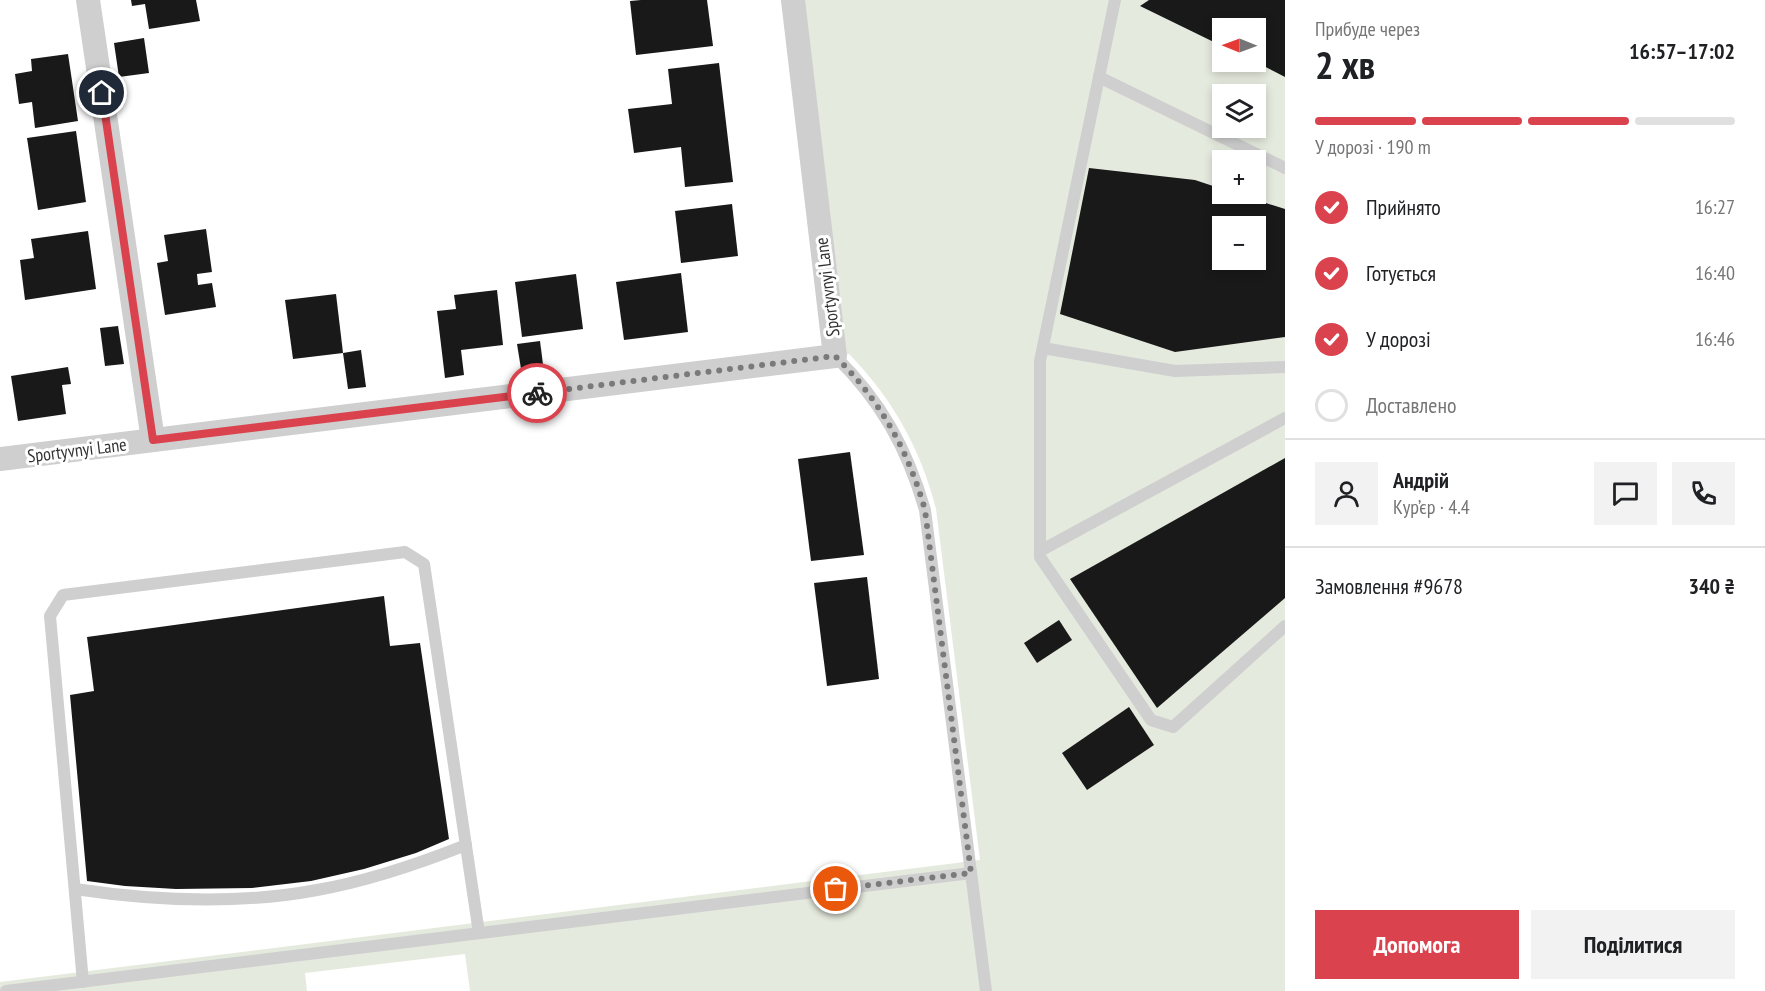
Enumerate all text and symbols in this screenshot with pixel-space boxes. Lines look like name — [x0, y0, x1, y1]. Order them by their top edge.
text: Прибуде через — [1315, 16, 1420, 42]
north arrow — [1212, 18, 1266, 72]
map controls — [1212, 18, 1266, 270]
text: 16:57–17:02 — [1629, 37, 1735, 65]
text: 2 хв — [1315, 39, 1375, 90]
pin — [76, 67, 127, 118]
icon: home — [85, 76, 118, 109]
button: layers — [1212, 84, 1266, 138]
text: У дорозі · 190 m — [1315, 134, 1431, 160]
button: + — [1212, 150, 1266, 204]
icon: check — [1315, 191, 1348, 224]
text: Прийнято — [1366, 193, 1441, 221]
text: 16:27 — [1695, 194, 1735, 220]
button: − — [1212, 216, 1266, 270]
street label: Sportyvnyi Lane — [810, 236, 844, 338]
icon: check — [1315, 257, 1348, 290]
text: Готується — [1366, 259, 1436, 287]
text: 16:40 — [1695, 260, 1735, 286]
icon: check — [1315, 323, 1348, 356]
text: У дорозі — [1366, 325, 1431, 353]
text: 16:46 — [1695, 326, 1735, 352]
courier — [507, 363, 567, 423]
icon: bike — [521, 377, 554, 410]
text: Доставлено — [1366, 391, 1456, 419]
street label: Sportyvnyi Lane — [26, 433, 128, 467]
button: person — [1315, 462, 1378, 525]
button: chat — [1594, 462, 1657, 525]
button: phone — [1672, 462, 1735, 525]
text: Андрій — [1393, 466, 1449, 494]
text: Кур’єр · 4.4 — [1393, 494, 1470, 520]
text: Замовлення #9678 — [1315, 572, 1463, 600]
text: 340 ₴ — [1688, 572, 1735, 600]
pin — [810, 863, 861, 914]
icon: bag — [819, 872, 852, 905]
button: Допомога — [1315, 910, 1519, 979]
button: Поділитися — [1531, 910, 1735, 979]

